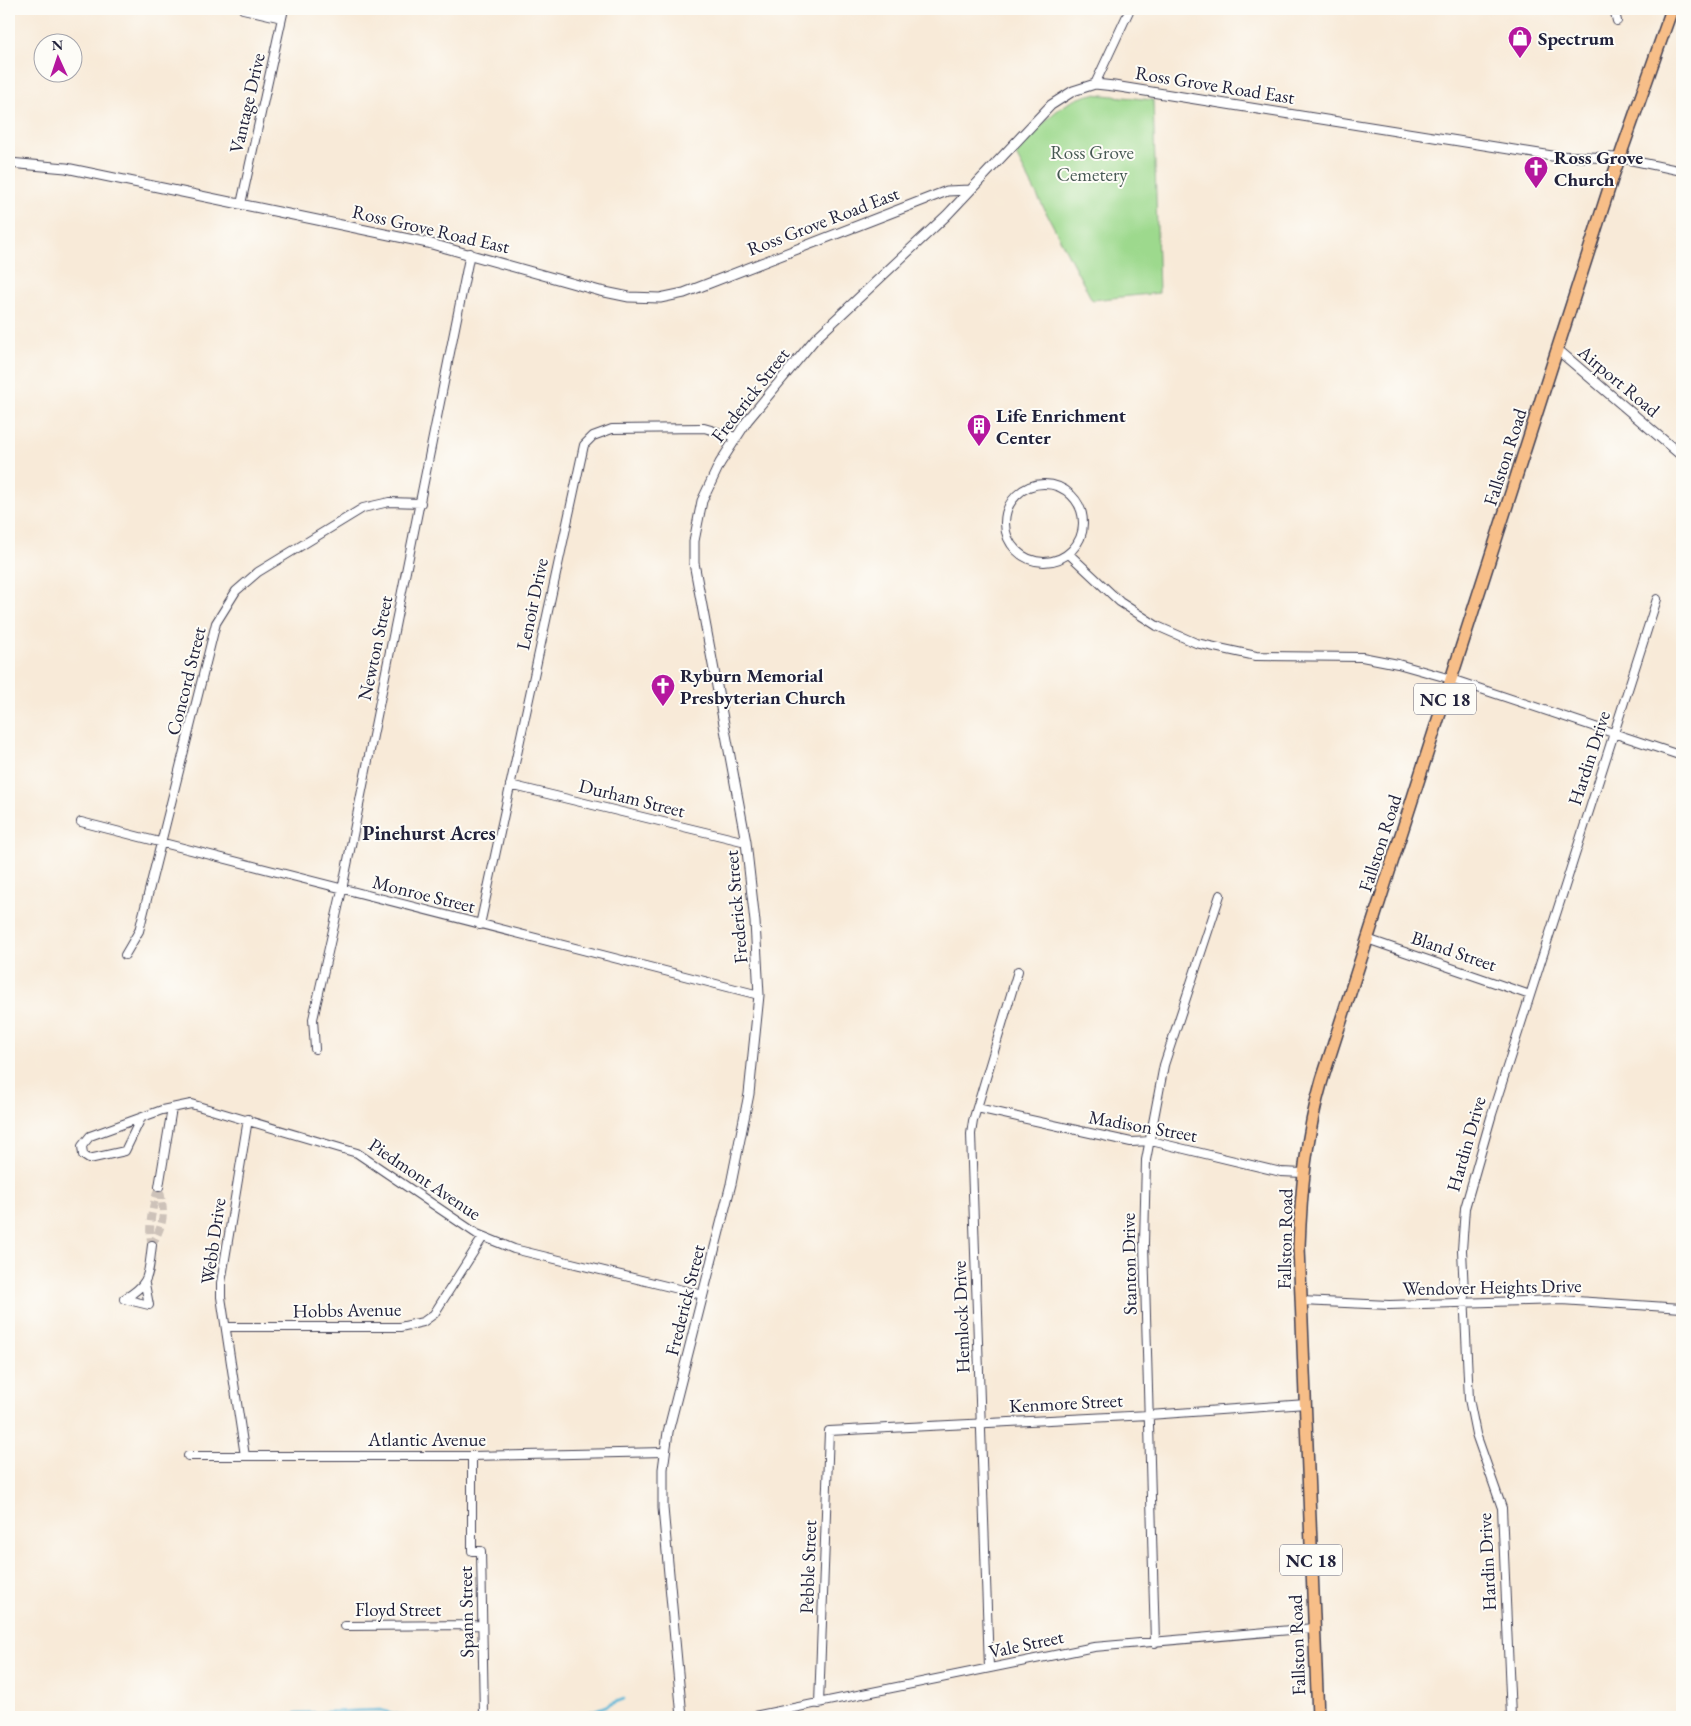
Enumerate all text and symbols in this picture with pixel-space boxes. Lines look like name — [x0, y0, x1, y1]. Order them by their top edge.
shop icon: Spectrum — [1507, 25, 1533, 59]
place label: Spectrum — [1538, 26, 1615, 51]
north arrow — [32, 32, 82, 82]
text: N — [51, 36, 64, 54]
street label: Vantage Drive — [223, 50, 271, 156]
street label: Ross Grove Road East — [1134, 60, 1296, 110]
park label: Ross Grove Cemetery — [1050, 140, 1134, 187]
place label: Ross Grove Church — [1554, 145, 1643, 192]
church icon: Ross Grove Church — [1523, 155, 1549, 189]
street label: Ross Grove Road East — [743, 180, 903, 262]
street label: Ross Grove Road East — [350, 199, 512, 259]
street label: Airport Road — [1572, 339, 1665, 423]
street label: Frederick Street — [705, 343, 795, 447]
place label: Life Enrichment Center — [996, 403, 1126, 450]
street label: Fallston Road — [1478, 405, 1533, 509]
building icon: Life Enrichment Center — [966, 413, 992, 447]
street label: Lenoir Drive — [510, 556, 554, 652]
street label: Newton Street — [352, 593, 398, 703]
street label: Concord Street — [160, 624, 212, 738]
place label: Ryburn Memorial Presbyterian Church — [680, 663, 846, 710]
church icon: Ryburn Memorial Presbyterian Church — [650, 673, 676, 707]
road number: NC 18 — [1414, 684, 1476, 714]
street label: Hardin Drive — [1562, 708, 1616, 808]
street label: Durham Street — [576, 773, 688, 823]
street label: Fallston Road — [1353, 791, 1408, 895]
district label: Pinehurst Acres — [362, 820, 496, 846]
street label: Frederick Street — [719, 849, 753, 965]
street label: Monroe Street — [370, 869, 478, 919]
street label: Bland Street — [1408, 925, 1500, 977]
street label: Hardin Drive — [1440, 1093, 1492, 1195]
street label: Madison Street — [1087, 1104, 1199, 1148]
street label: Piedmont Avenue — [364, 1132, 486, 1226]
street label: Fallston Road — [1272, 1188, 1298, 1290]
street label: Webb Drive — [195, 1196, 231, 1286]
street label: Stanton Drive — [1116, 1213, 1142, 1315]
street label: Frederick Street — [659, 1242, 711, 1358]
street label: Hemlock Drive — [947, 1260, 975, 1374]
street label: Wendover Heights Drive — [1402, 1273, 1582, 1301]
street label: Hobbs Avenue — [292, 1297, 402, 1323]
street label: Kenmore Street — [1008, 1388, 1124, 1418]
street label: Atlantic Avenue — [367, 1427, 486, 1452]
street label: Hardin Drive — [1472, 1512, 1502, 1612]
street label: Pebble Street — [794, 1520, 822, 1614]
road number: NC 18 — [1280, 1544, 1342, 1576]
street label: Spann Street — [453, 1566, 479, 1658]
street label: Fallston Road — [1283, 1594, 1311, 1696]
street label: Floyd Street — [355, 1597, 441, 1622]
street label: Vale Street — [986, 1624, 1066, 1664]

